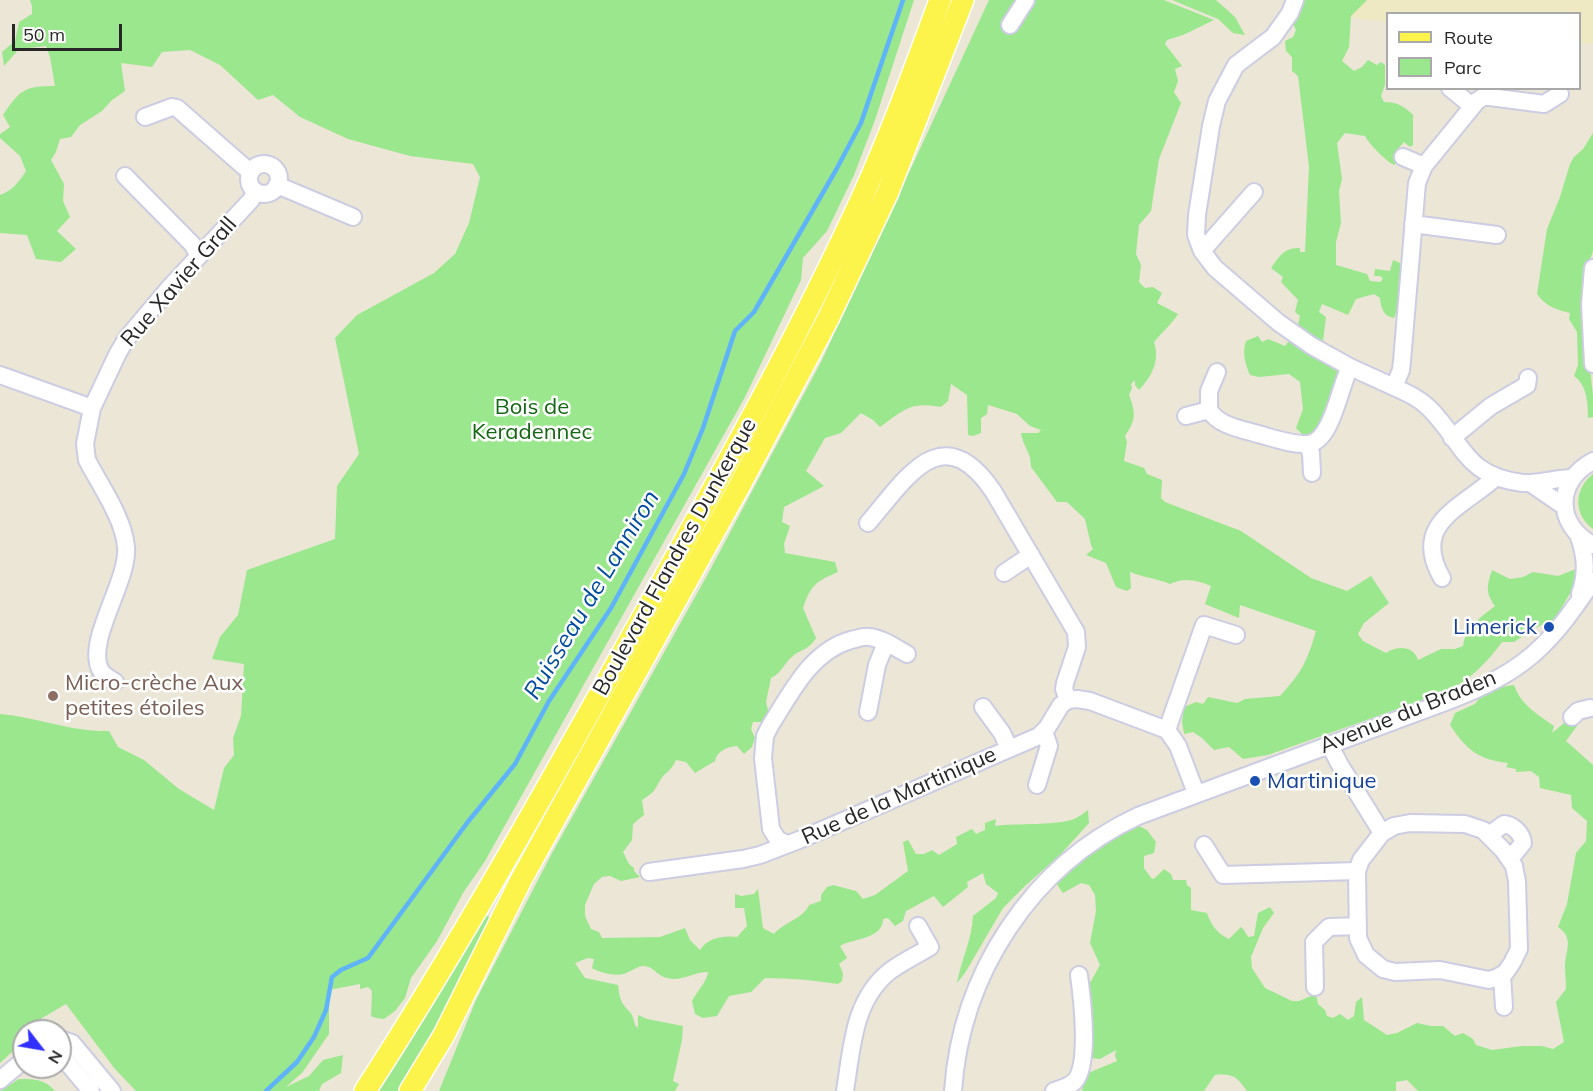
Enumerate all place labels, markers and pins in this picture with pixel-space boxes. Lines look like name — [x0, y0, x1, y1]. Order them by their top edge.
place label: Limerick — [1453, 614, 1537, 640]
marker: Limerick — [1542, 620, 1556, 634]
place label: Micro-crèche Aux petites étoiles — [65, 670, 243, 722]
marker: Micro-crèche Aux petites étoiles — [46, 689, 60, 703]
place label: Martinique — [1267, 768, 1377, 794]
marker: Martinique — [1248, 774, 1262, 788]

